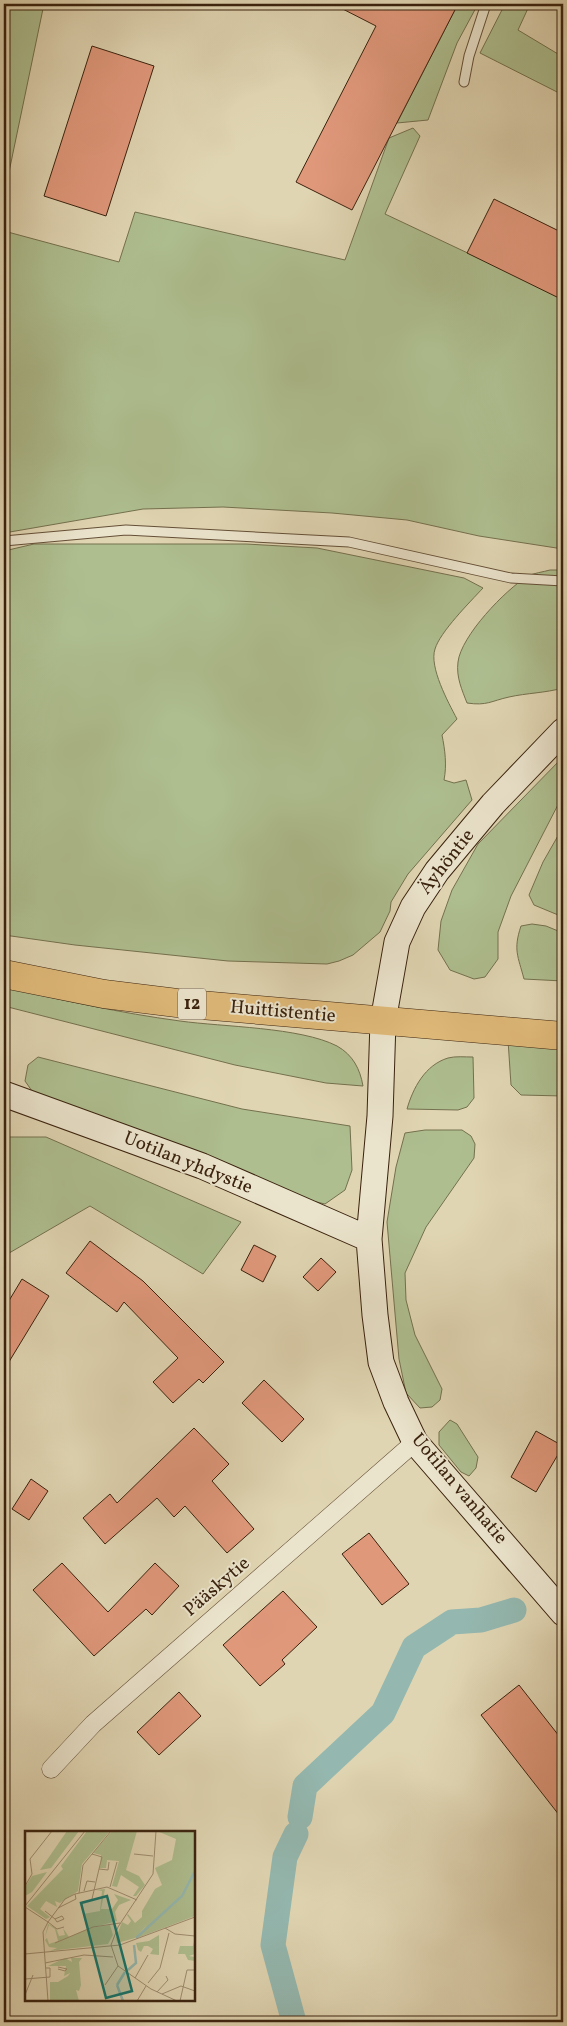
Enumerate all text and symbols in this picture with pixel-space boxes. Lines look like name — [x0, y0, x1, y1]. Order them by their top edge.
street label: Äyhöntie — [413, 824, 481, 900]
road number: 12 — [178, 989, 206, 1020]
street label: Huittistentie — [229, 994, 337, 1030]
street label: Uotilan yhdystie — [120, 1125, 256, 1201]
street label: Uotilan vanhatie — [405, 1428, 513, 1550]
street label: Pääskytie — [178, 1551, 256, 1623]
inset map — [25, 1831, 195, 2001]

